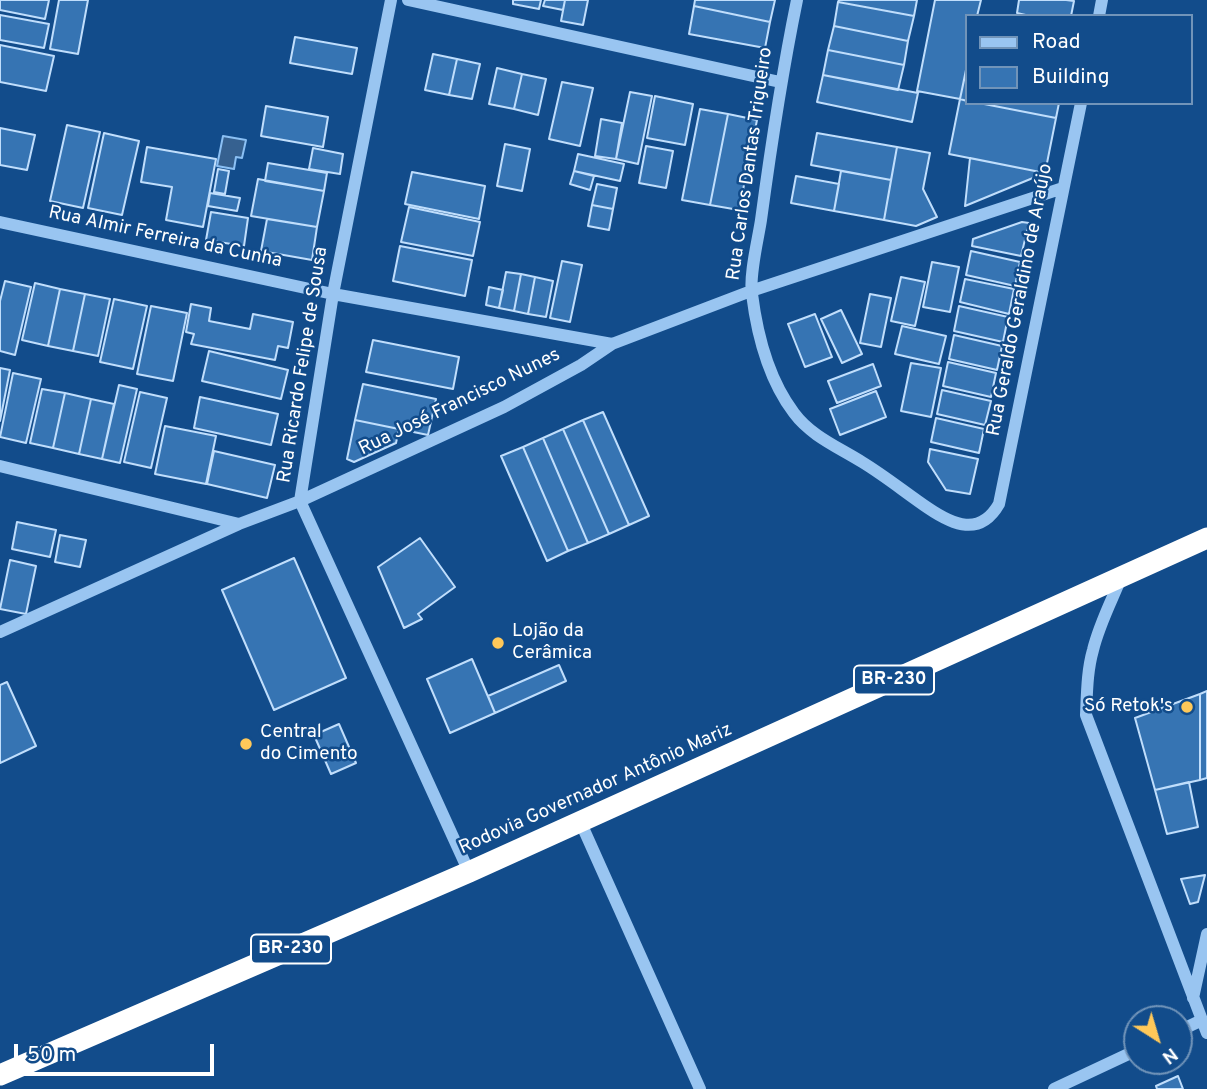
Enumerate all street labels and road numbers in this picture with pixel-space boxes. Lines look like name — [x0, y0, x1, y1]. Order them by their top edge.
street label: Rua Carlos Dantas Trigueiro — [723, 46, 779, 282]
street label: Rua Geraldo Geraldino de Araújo — [983, 162, 1059, 438]
street label: Rua Almir Ferreira da Cunha — [46, 202, 284, 274]
street label: Rua Ricardo Felipe de Sousa — [274, 245, 334, 485]
street label: Rua José Francisco Nunes — [356, 344, 564, 462]
road number: BR-230 — [854, 666, 934, 694]
street label: Rodovia Governador Antônio Mariz — [456, 719, 736, 861]
road number: BR-230 — [251, 934, 331, 964]

